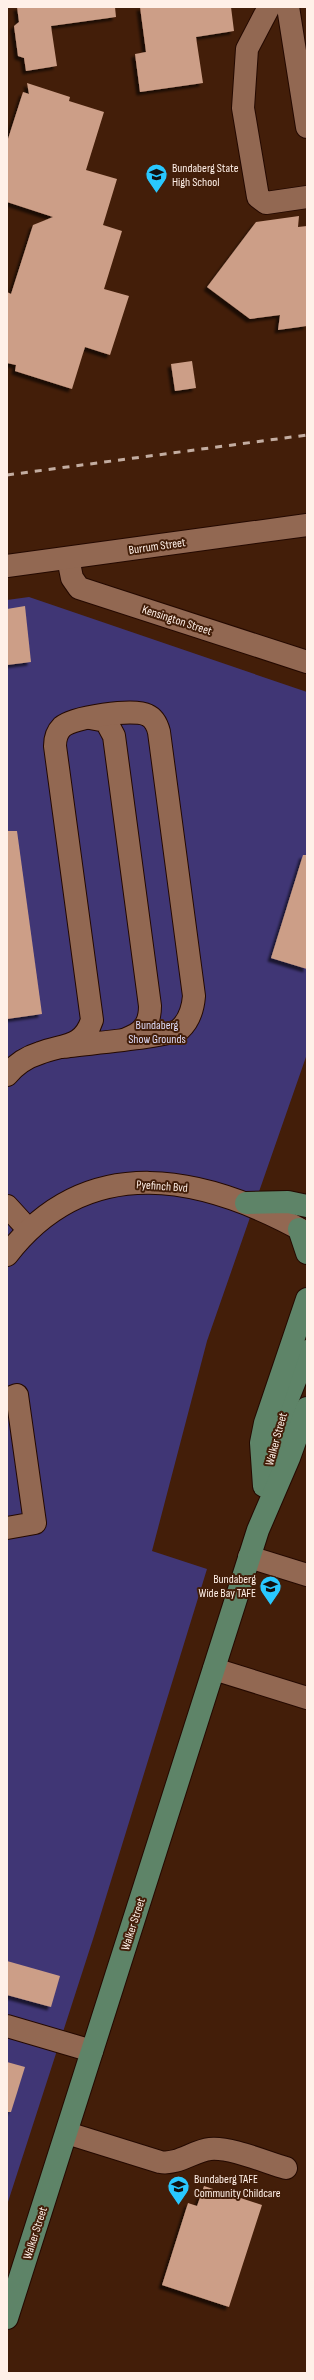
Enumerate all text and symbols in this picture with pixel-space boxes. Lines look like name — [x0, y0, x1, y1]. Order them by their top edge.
place label: Bundaberg State High School — [172, 161, 239, 190]
school or university icon: Bundaberg State High School — [144, 162, 170, 195]
street label: Burrum Street — [128, 535, 187, 558]
street label: Kensington Street — [140, 602, 214, 639]
park label: Bundaberg Show Grounds — [128, 1018, 186, 1047]
street label: Pyefinch Bvd — [136, 1177, 188, 1196]
street label: Walker Street — [262, 1411, 291, 1467]
place label: Bundaberg Wide Bay TAFE — [199, 1572, 256, 1601]
school or university icon: Bundaberg Wide Bay TAFE — [258, 1573, 284, 1606]
street label: Walker Street — [118, 1896, 149, 1952]
place label: Bundaberg TAFE Community Childcare — [194, 2172, 281, 2201]
school or university icon: Bundaberg TAFE Community Childcare — [166, 2173, 192, 2206]
street label: Walker Street — [20, 2205, 51, 2261]

